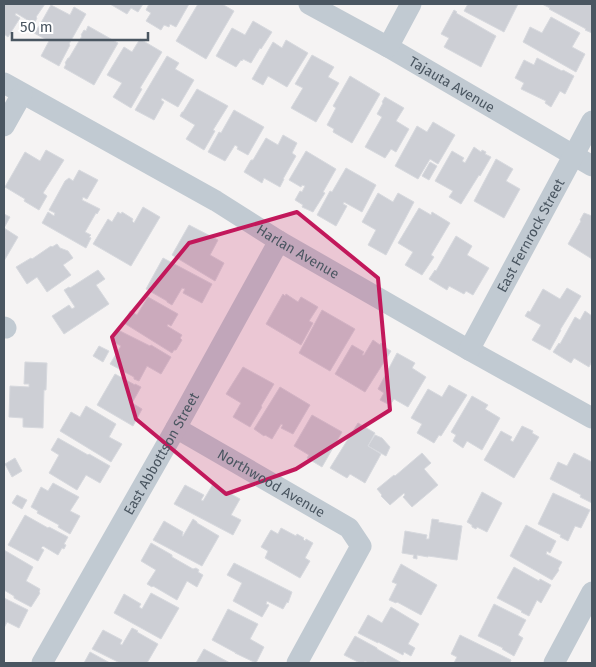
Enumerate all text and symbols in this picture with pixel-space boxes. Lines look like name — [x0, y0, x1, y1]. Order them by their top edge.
scale bar — [12, 10, 149, 42]
text: 50 m — [20, 18, 53, 36]
street label: Tajauta Avenue — [406, 53, 498, 116]
street label: East Fernrock Street — [494, 175, 569, 295]
street label: Harlan Avenue — [253, 221, 342, 283]
street label: East Abbottson Street — [120, 389, 203, 518]
street label: Northwood Avenue — [214, 446, 328, 521]

